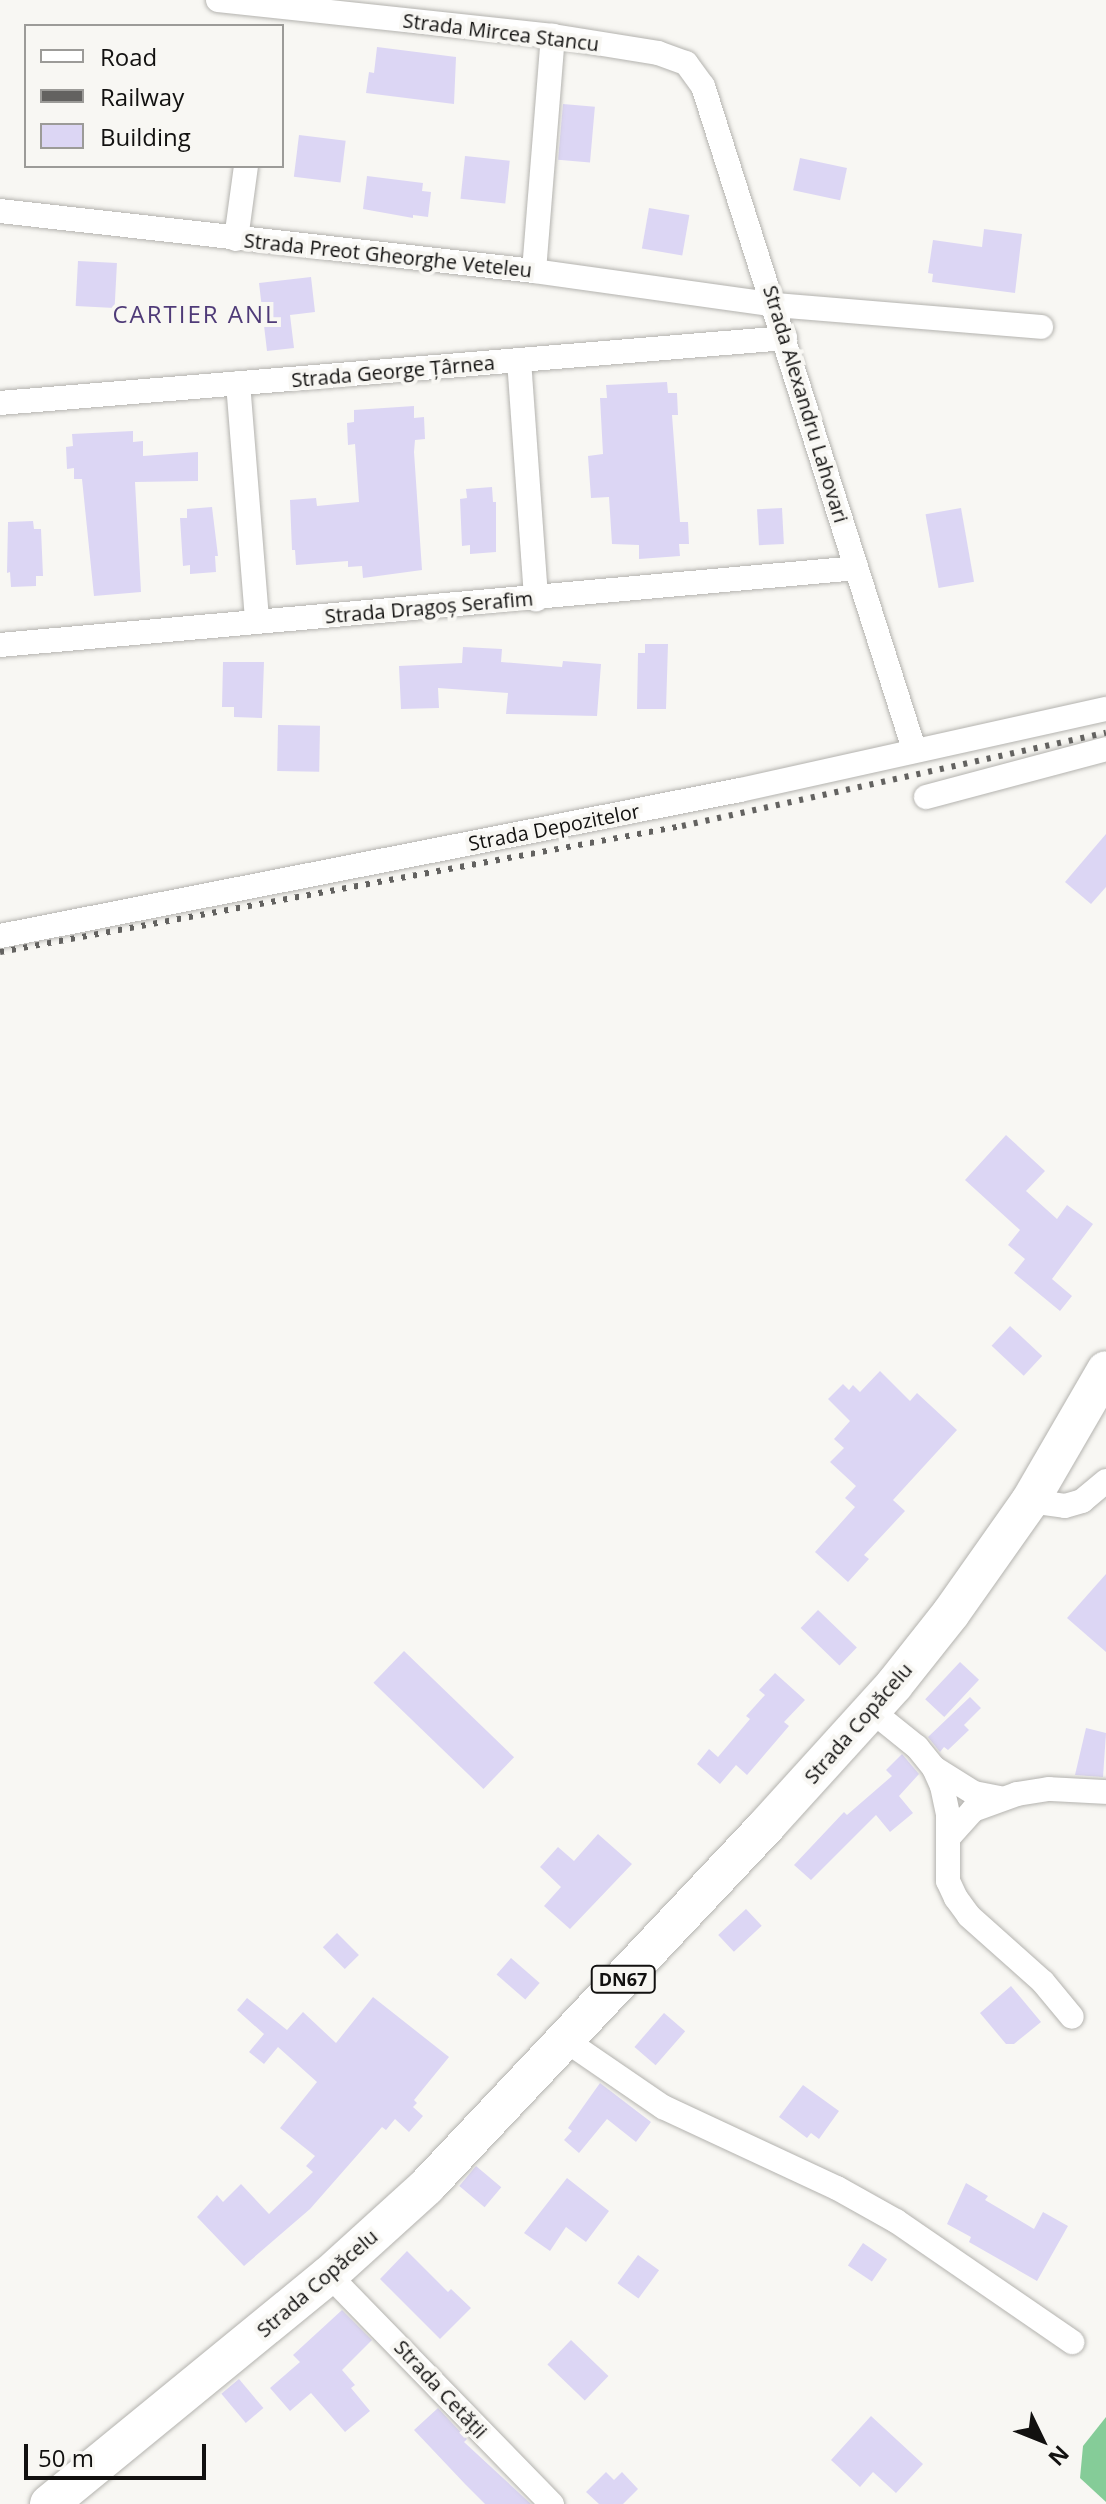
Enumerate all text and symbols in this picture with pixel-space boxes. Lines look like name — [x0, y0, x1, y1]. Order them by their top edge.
street label: Strada Mircea Stancu — [401, 8, 601, 56]
legend — [24, 24, 284, 168]
text: Road — [100, 40, 157, 73]
text: Railway — [100, 80, 184, 113]
text: Building — [100, 120, 191, 153]
street label: Strada Preot Gheorghe Veteleu — [243, 228, 533, 282]
street label: Strada Alexandru Lahovari — [758, 283, 854, 525]
district label: CARTIER ANL — [112, 300, 280, 328]
street label: Strada George Țârnea — [290, 350, 496, 392]
street label: Strada Dragoș Serafim — [324, 586, 534, 628]
street label: Strada Depozitelor — [466, 799, 642, 855]
street label: Strada Copăcelu — [799, 1658, 917, 1788]
road number: DN67 — [589, 1965, 657, 1993]
street label: Strada Copăcelu — [252, 2224, 382, 2342]
street label: Strada Cetății — [390, 2335, 492, 2443]
north arrow — [1002, 2400, 1082, 2480]
scale bar — [28, 2428, 210, 2478]
text: N — [1042, 2440, 1077, 2473]
text: 50 m — [38, 2441, 94, 2474]

